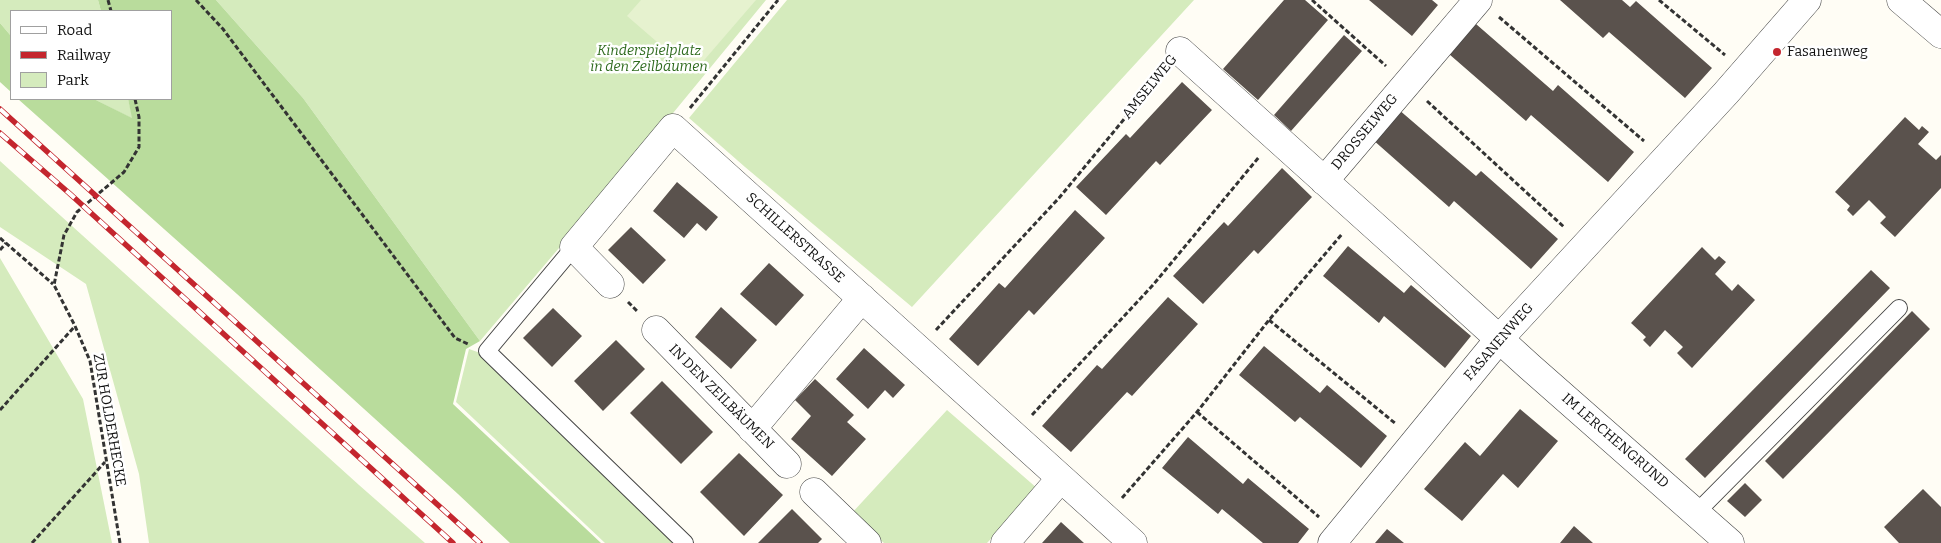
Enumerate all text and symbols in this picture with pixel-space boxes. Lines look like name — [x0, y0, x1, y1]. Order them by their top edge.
legend — [10, 10, 172, 100]
text: Road — [57, 21, 92, 39]
park label: Kinderspielplatz in den Zeilbäumen — [590, 43, 708, 75]
place label: Fasanenweg — [1787, 44, 1868, 60]
text: Railway — [57, 46, 111, 64]
marker: Fasanenweg — [1771, 46, 1783, 58]
street label: AMSELWEG — [1119, 51, 1181, 123]
text: Park — [57, 71, 89, 89]
street label: DROSSELWEG — [1328, 91, 1402, 173]
street label: SCHILLERSTRASSE — [742, 189, 848, 287]
street label: FASANENWEG — [1461, 300, 1537, 384]
street label: IN DEN ZEILBÄUMEN — [665, 341, 777, 453]
street label: ZUR HOLDERHECKE — [89, 352, 129, 488]
street label: IM LERCHENGRUND — [1558, 390, 1672, 492]

